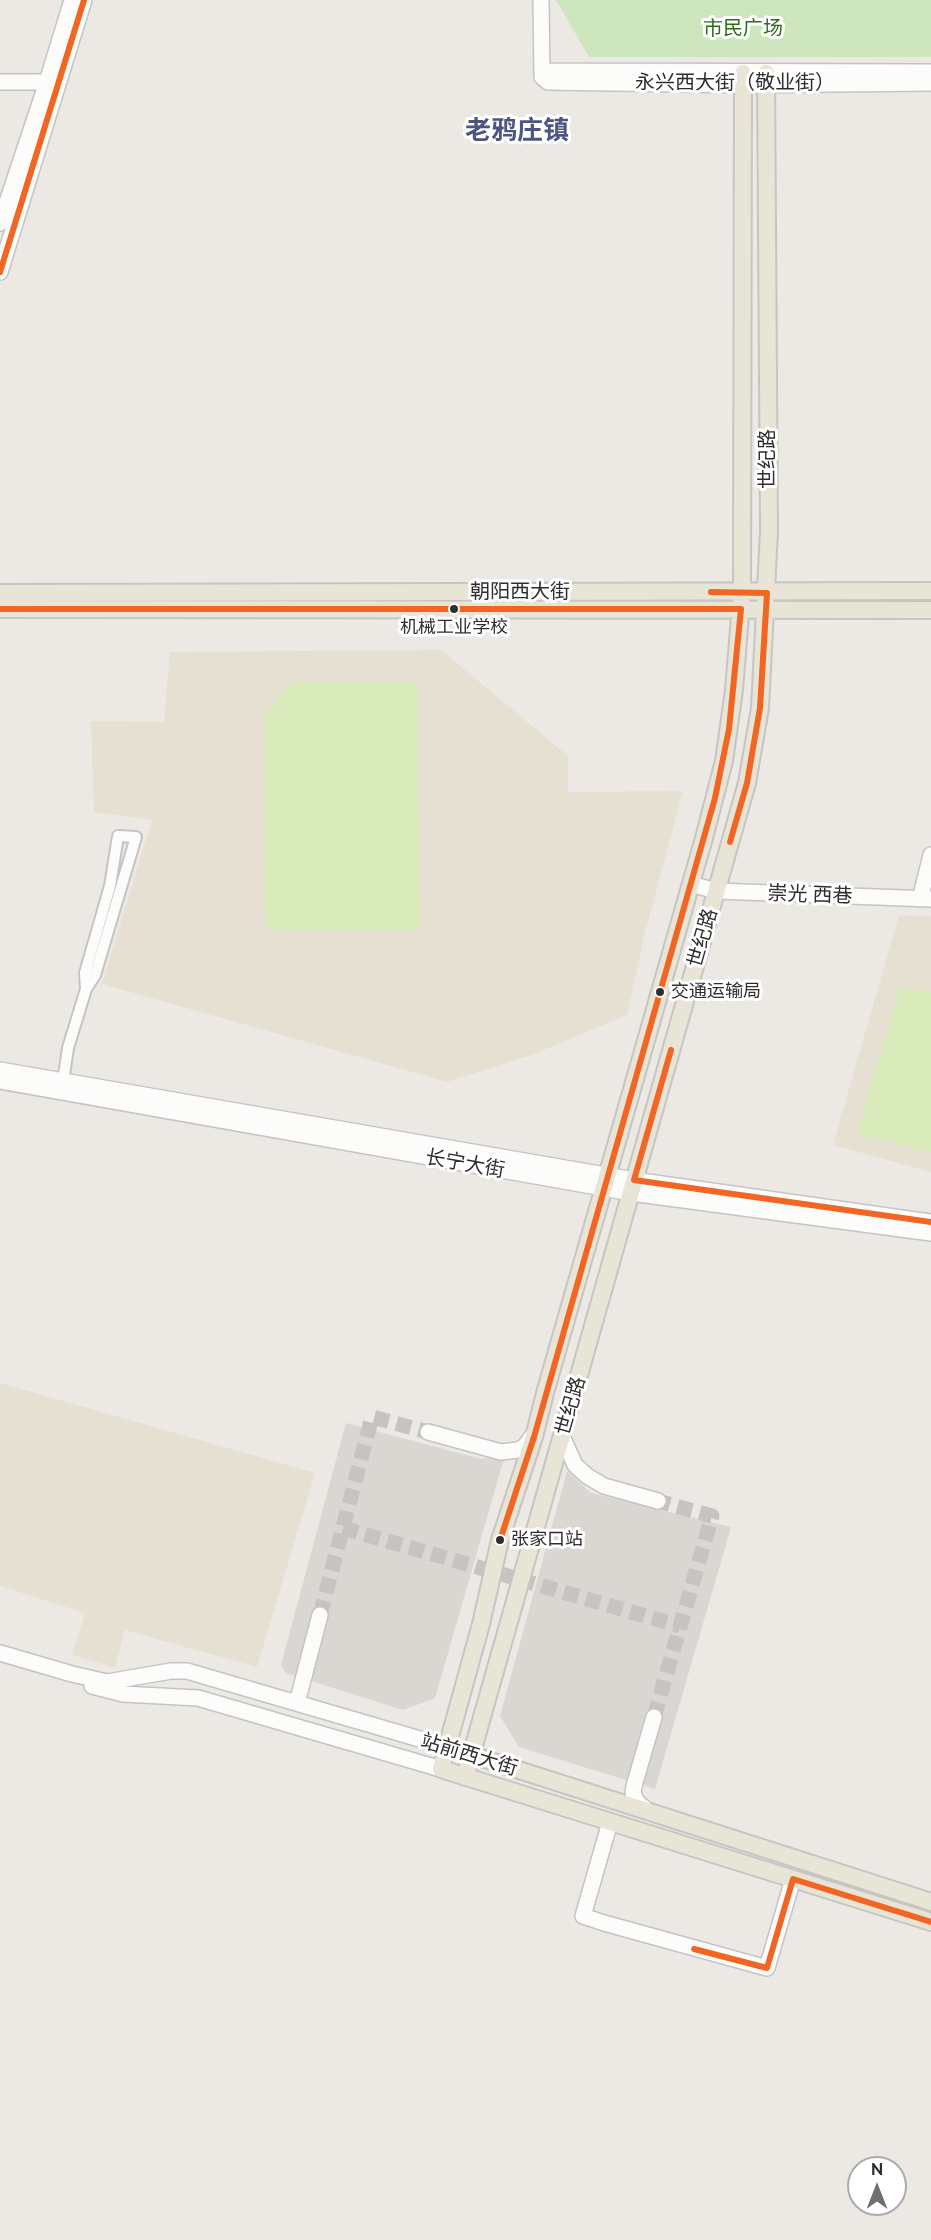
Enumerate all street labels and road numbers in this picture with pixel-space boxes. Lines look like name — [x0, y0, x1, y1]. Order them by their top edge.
street label: 永兴西大街（敬业街） — [635, 71, 835, 95]
street label: 世纪路 — [756, 429, 780, 489]
street label: 朝阳西大街 — [470, 580, 570, 604]
street label: 崇光 西巷 — [767, 882, 853, 908]
street label: 世纪路 — [683, 906, 723, 970]
street label: 长宁大街 — [424, 1145, 506, 1183]
street label: 世纪路 — [551, 1374, 591, 1438]
street label: 站前西大街 — [418, 1729, 520, 1781]

